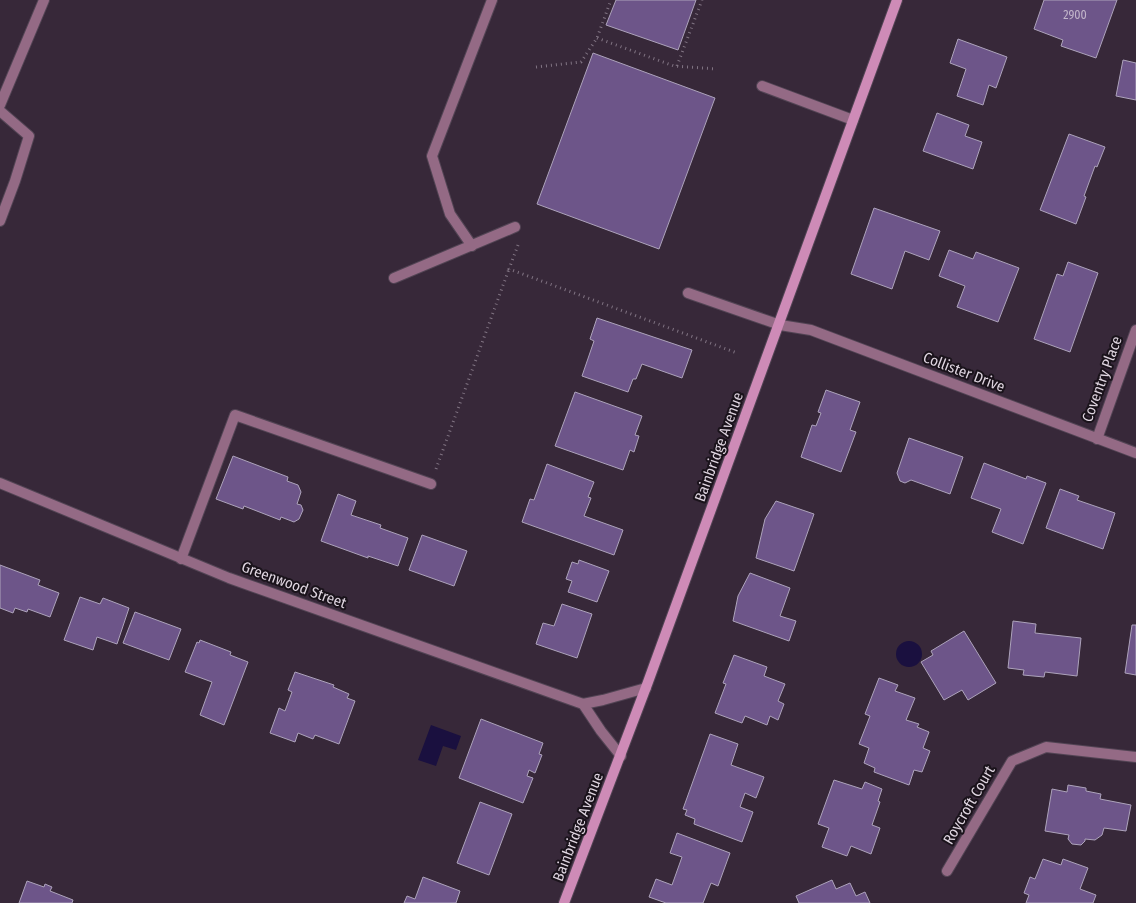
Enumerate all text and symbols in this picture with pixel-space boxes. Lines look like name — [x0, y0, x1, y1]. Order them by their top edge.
house number: 2900 — [1063, 8, 1087, 22]
street label: Coventry Place — [1078, 334, 1126, 424]
street label: Collister Drive — [921, 348, 1007, 396]
street label: Bainbridge Avenue — [691, 390, 747, 504]
street label: Greenwood Street — [239, 558, 349, 612]
street label: Roycroft Court — [939, 762, 999, 848]
street label: Bainbridge Avenue — [549, 770, 607, 884]

